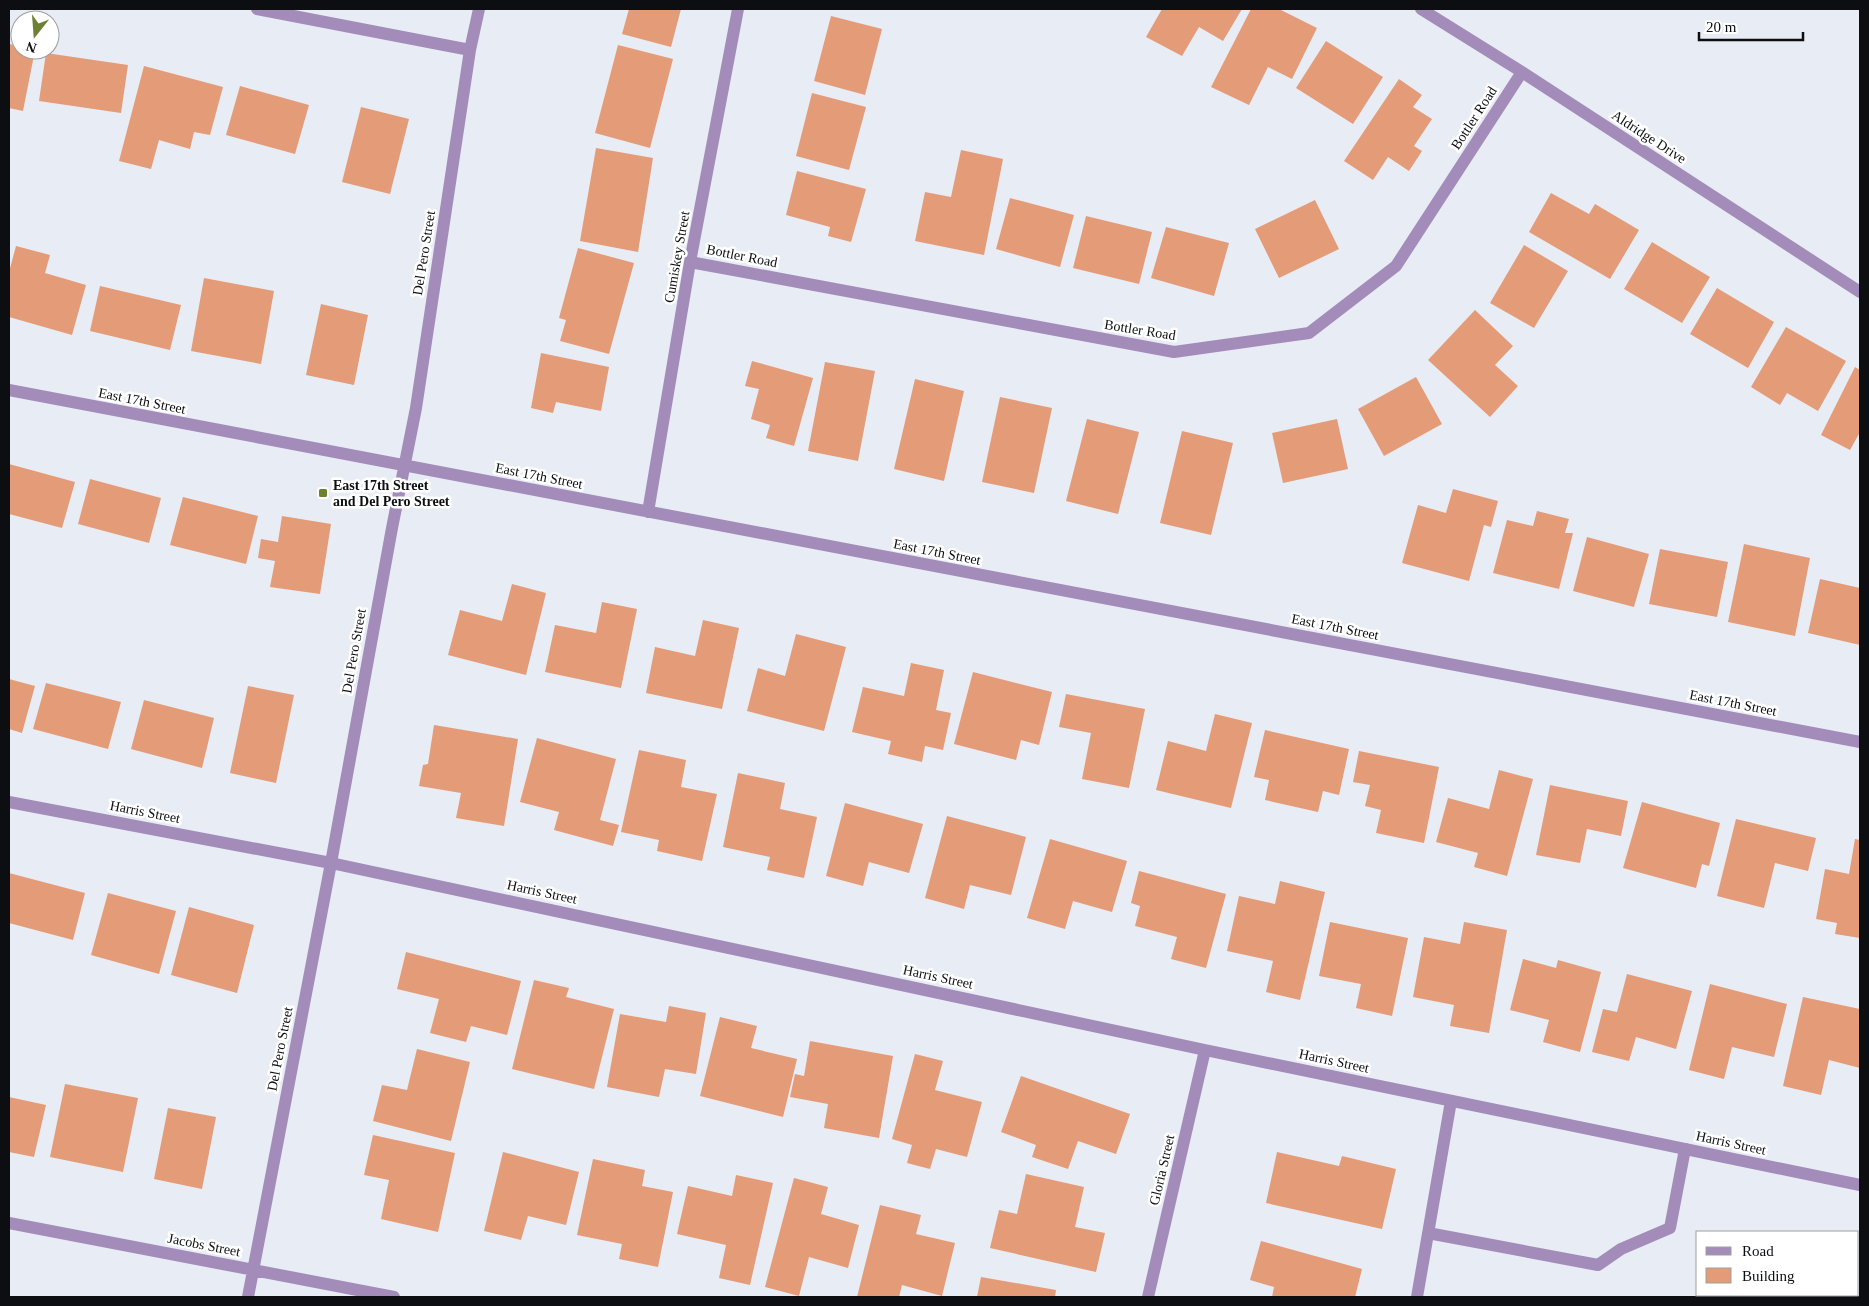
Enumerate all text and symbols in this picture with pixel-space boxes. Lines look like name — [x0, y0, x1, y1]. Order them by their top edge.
north arrow — [10, 10, 60, 60]
scale bar — [1699, 10, 1803, 42]
text: 20 m — [1706, 19, 1737, 35]
text: N — [24, 38, 38, 56]
street label: Bottler Road — [1448, 84, 1500, 152]
street label: Aldridge Drive — [1609, 108, 1689, 166]
street label: Del Pero Street — [410, 209, 438, 296]
street label: Cumiskey Street — [662, 210, 692, 304]
street label: Bottler Road — [705, 242, 779, 270]
street label: Bottler Road — [1103, 317, 1177, 343]
street label: East 17th Street — [97, 385, 187, 417]
street label: East 17th Street — [494, 460, 584, 492]
place label: East 17th Street and Del Pero Street — [333, 478, 450, 509]
marker: East 17th Street and Del Pero Street — [317, 487, 329, 499]
street label: East 17th Street — [892, 536, 982, 568]
street label: Del Pero Street — [339, 607, 369, 694]
street label: East 17th Street — [1290, 611, 1380, 643]
street label: East 17th Street — [1688, 687, 1778, 719]
street label: Harris Street — [109, 798, 181, 826]
street label: Harris Street — [506, 877, 578, 907]
street label: Harris Street — [902, 962, 974, 992]
street label: Del Pero Street — [264, 1005, 296, 1092]
street label: Harris Street — [1298, 1046, 1370, 1076]
street label: Harris Street — [1695, 1128, 1767, 1158]
street label: Gloria Street — [1147, 1133, 1177, 1207]
street label: Jacobs Street — [167, 1231, 242, 1259]
legend — [1696, 1231, 1859, 1296]
text: Road — [1742, 1243, 1774, 1259]
text: Building — [1742, 1268, 1795, 1284]

